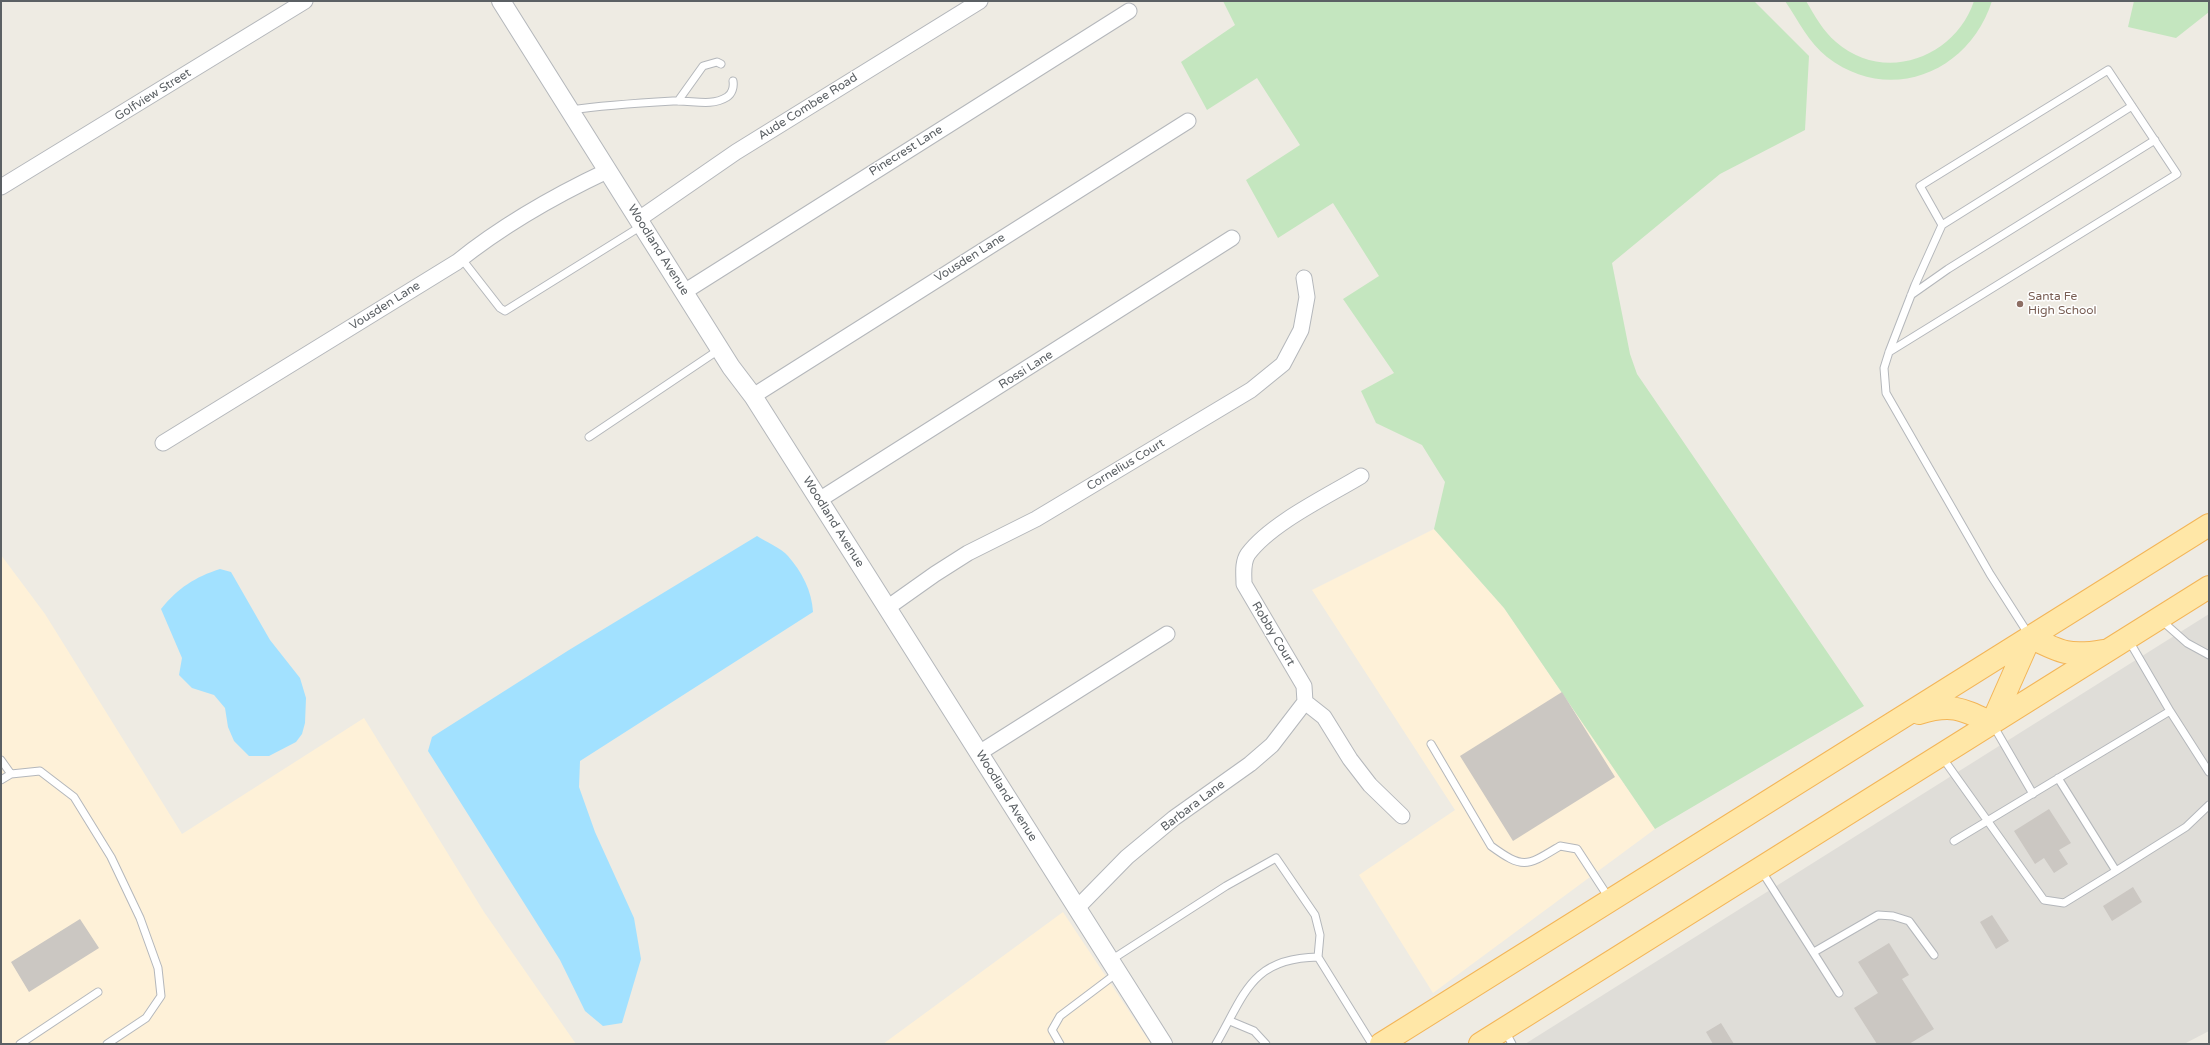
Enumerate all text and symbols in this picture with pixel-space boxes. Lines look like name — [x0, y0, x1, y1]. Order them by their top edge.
street label: Golfview Street — [112, 66, 194, 124]
street label: Aude Combee Road — [756, 71, 860, 143]
street label: Pinecrest Lane — [867, 123, 945, 179]
street label: Woodland Avenue — [624, 202, 692, 298]
street label: Vousden Lane — [932, 231, 1008, 285]
street label: Vousden Lane — [347, 279, 423, 333]
place label: Santa Fe High School — [2028, 290, 2097, 318]
marker: Santa Fe High School — [2015, 299, 2025, 309]
street label: Rossi Lane — [996, 348, 1056, 392]
street label: Cornelius Court — [1084, 436, 1168, 494]
street label: Woodland Avenue — [799, 474, 867, 570]
street label: Robby Court — [1248, 599, 1298, 669]
street label: Woodland Avenue — [972, 748, 1040, 844]
street label: Barbara Lane — [1158, 777, 1228, 835]

